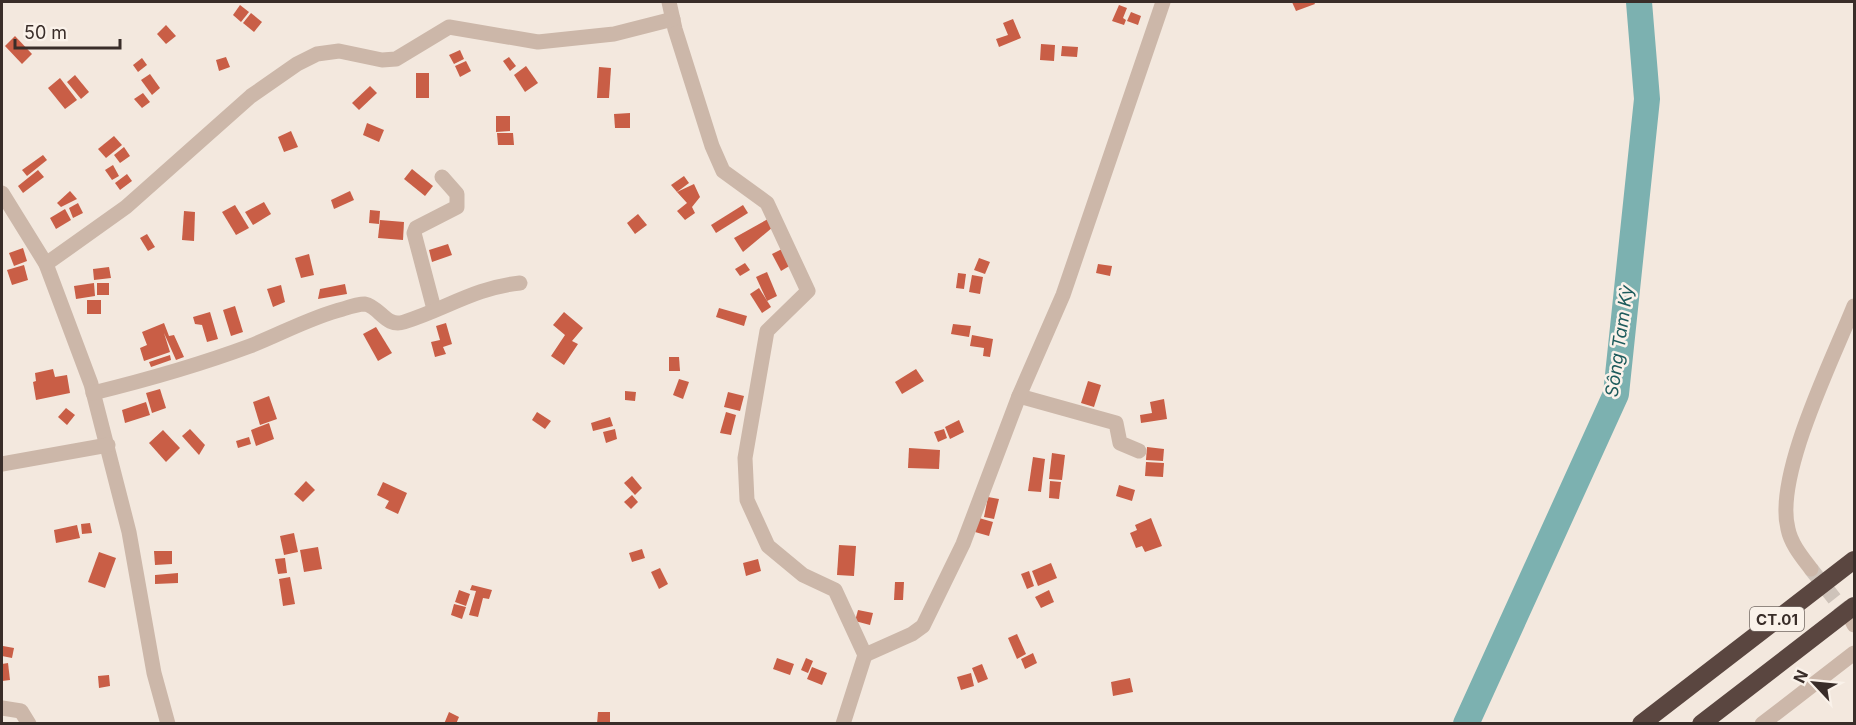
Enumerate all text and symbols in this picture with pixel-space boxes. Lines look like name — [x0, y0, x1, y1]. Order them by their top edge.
scale bar — [15, 12, 120, 50]
text: 50 m — [24, 22, 67, 43]
water label: Sông Tam Kỳ — [1601, 283, 1637, 398]
road number: CT.01 — [1750, 607, 1804, 631]
north arrow — [1784, 653, 1844, 713]
text: N — [1789, 667, 1812, 686]

